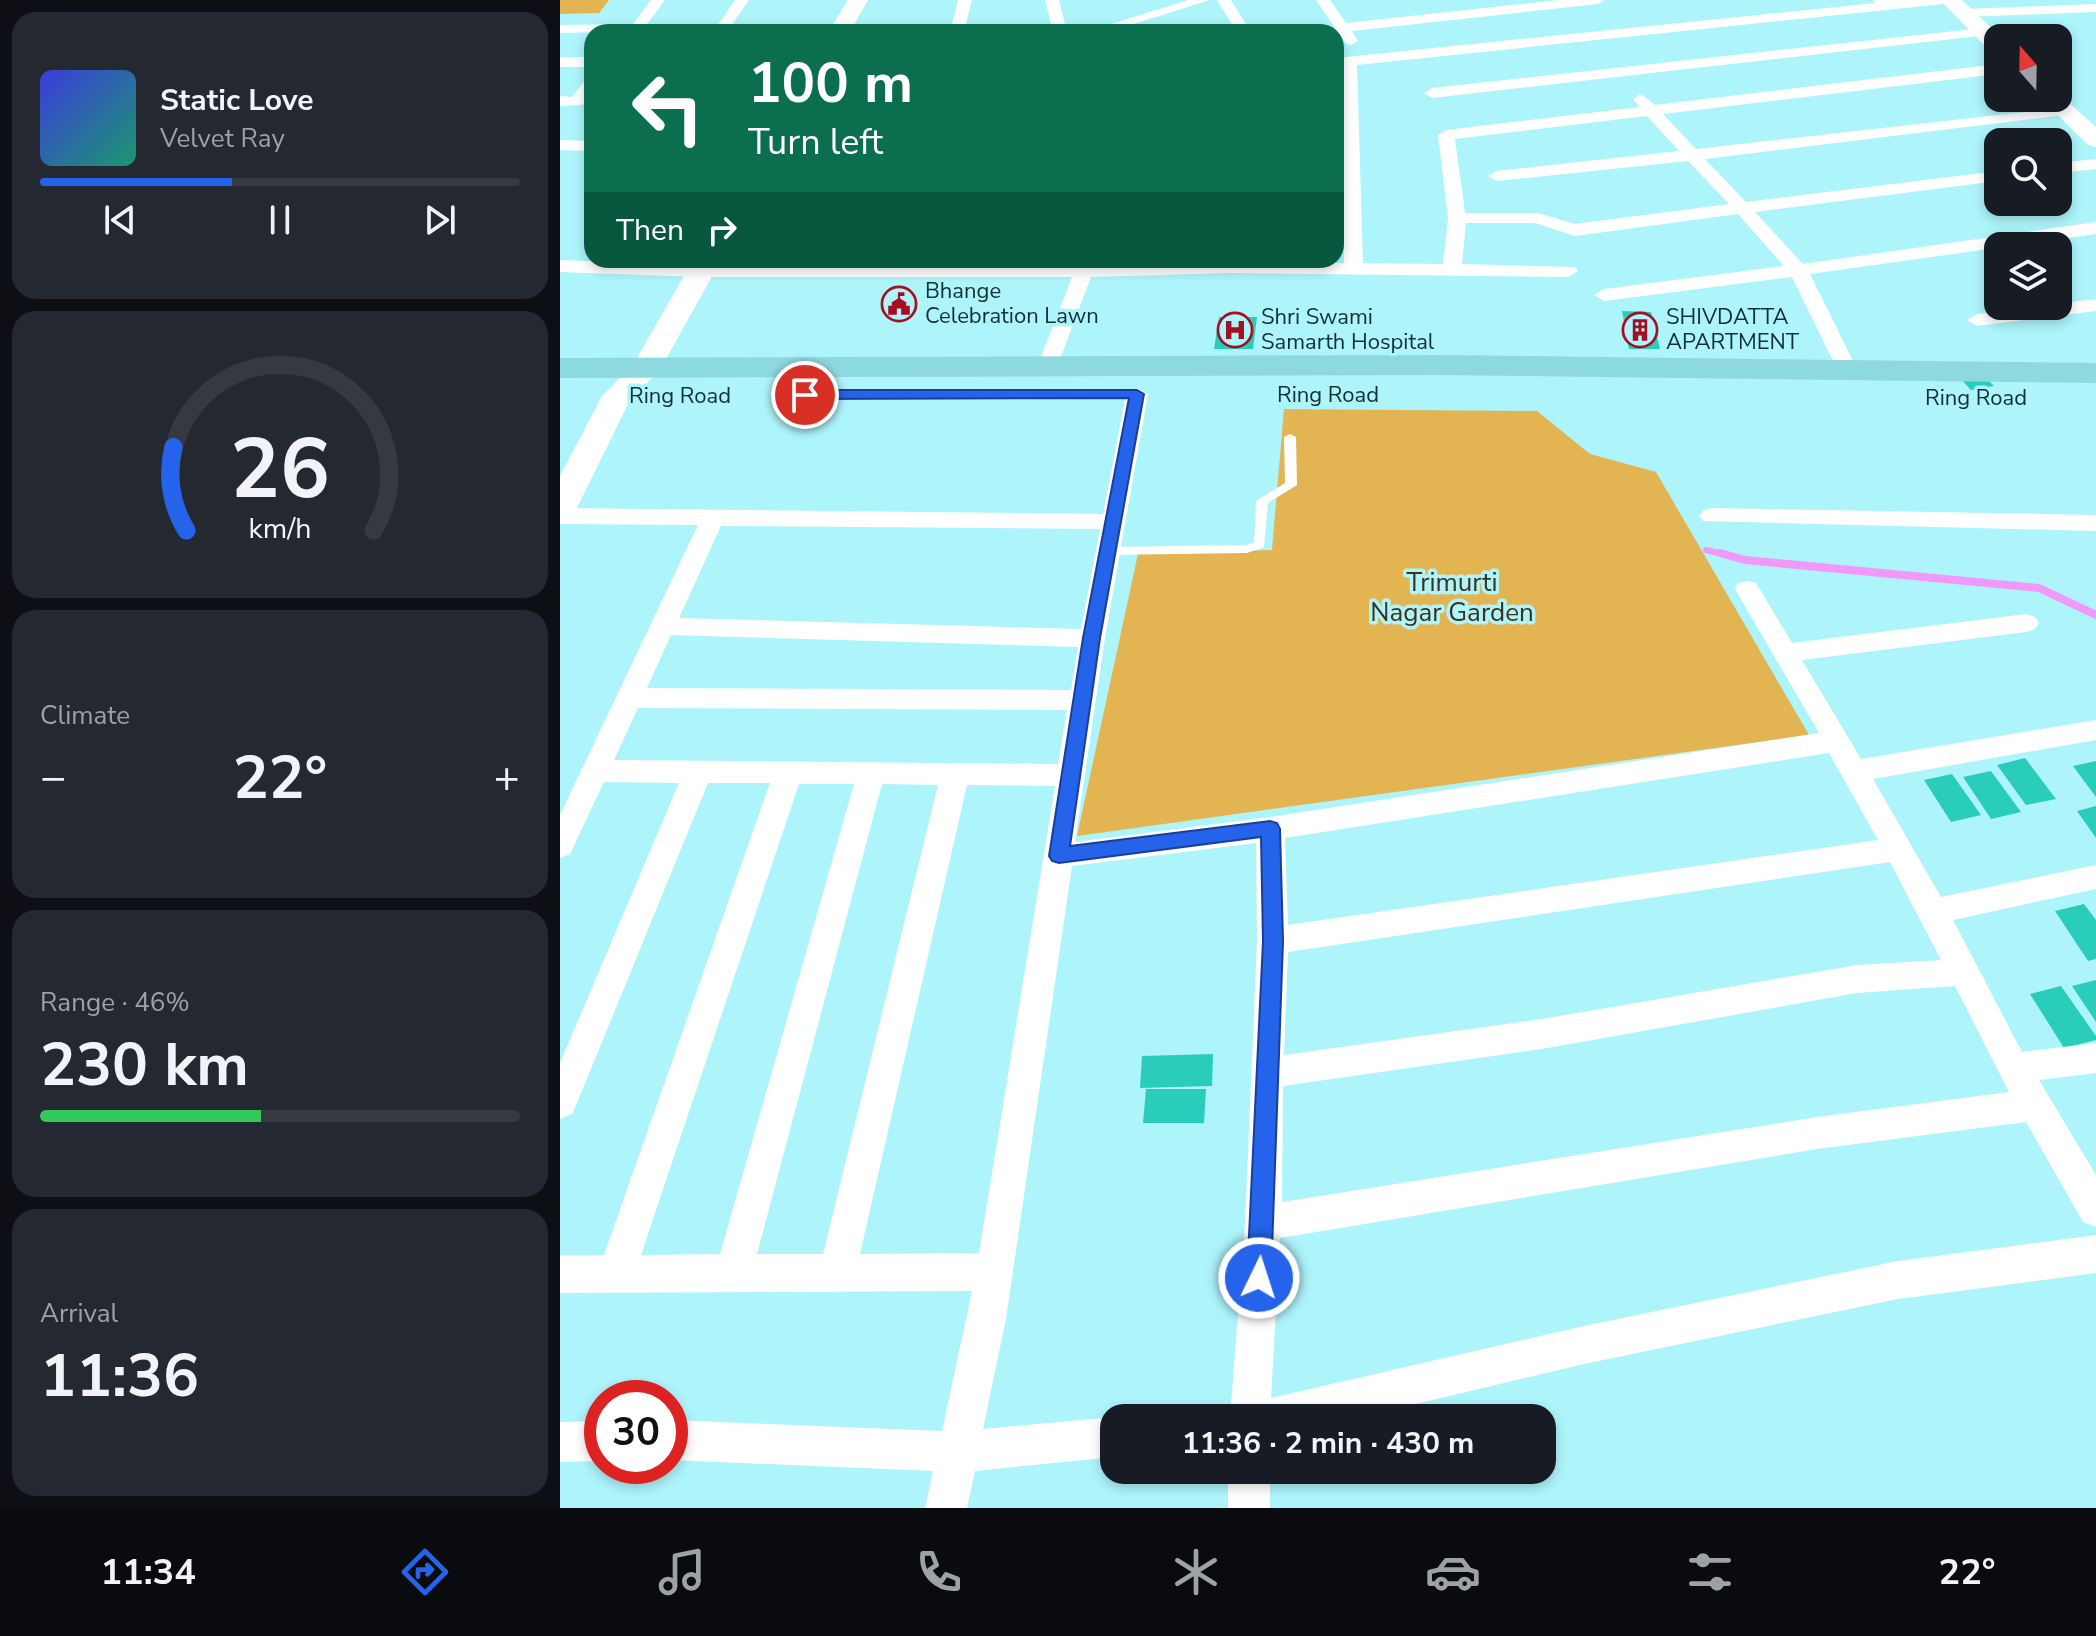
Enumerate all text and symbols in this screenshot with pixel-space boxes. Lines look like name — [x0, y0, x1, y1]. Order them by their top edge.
north arrow — [1984, 24, 2072, 112]
map controls — [1984, 24, 2072, 320]
text: 100 m — [748, 45, 913, 122]
icon: left — [616, 56, 720, 160]
text: Static Love — [160, 80, 314, 121]
text: Turn left — [748, 118, 883, 167]
text: Velvet Ray — [160, 121, 285, 156]
button: search — [1984, 128, 2072, 216]
icon: previous — [98, 198, 142, 242]
icon: pause — [258, 198, 302, 242]
icon: next — [418, 198, 462, 242]
icon: right — [700, 208, 744, 252]
text: Then — [616, 210, 684, 251]
button: layers — [1984, 232, 2072, 320]
place label: Bhange Celebration Lawn — [925, 276, 1099, 331]
public building icon: Bhange Celebration Lawn — [880, 285, 918, 323]
place label: Shri Swami Samarth Hospital — [1261, 302, 1435, 357]
place label: SHIVDATTA APARTMENT — [1666, 302, 1800, 357]
hospital icon: Shri Swami Samarth Hospital — [1216, 311, 1254, 349]
building icon: SHIVDATTA APARTMENT — [1621, 311, 1659, 349]
pin — [771, 361, 839, 429]
icon: arrive — [783, 373, 827, 417]
street label: Ring Road — [1277, 380, 1379, 410]
street label: Ring Road — [629, 381, 731, 411]
street label: Ring Road — [1925, 383, 2027, 413]
text: 26 — [230, 412, 330, 525]
text: km/h — [249, 509, 311, 548]
park label: Trimurti Nagar Garden — [1370, 565, 1534, 630]
text: Climate — [40, 698, 130, 733]
text: 22° — [233, 737, 327, 819]
text: − — [40, 748, 66, 808]
text: + — [494, 748, 520, 808]
text: Range · 46% — [40, 985, 190, 1020]
text: 230 km — [40, 1024, 249, 1106]
position arrow — [1217, 1236, 1301, 1320]
text: Arrival — [40, 1296, 118, 1331]
text: 11:36 — [40, 1335, 199, 1417]
speed limit sign: 30 — [584, 1380, 688, 1484]
text: 11:36 · 2 min · 430 m — [1182, 1423, 1474, 1464]
icon: directions — [397, 1544, 453, 1600]
icon: music — [654, 1544, 710, 1600]
icon: phone — [911, 1544, 967, 1600]
icon: climate — [1168, 1544, 1224, 1600]
icon: car — [1425, 1544, 1481, 1600]
icon: filters — [1682, 1544, 1738, 1600]
text: 11:34 — [100, 1548, 196, 1597]
text: 22° — [1939, 1548, 1995, 1597]

